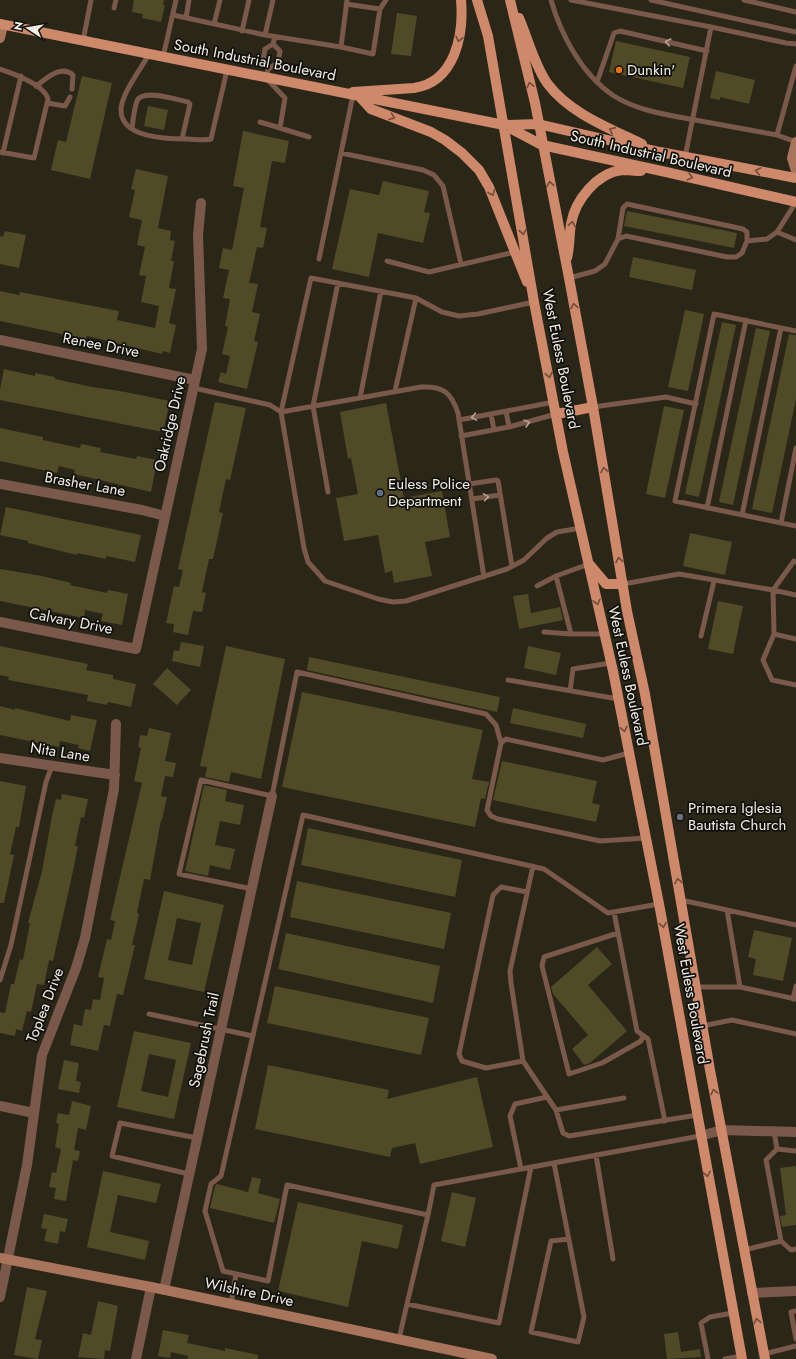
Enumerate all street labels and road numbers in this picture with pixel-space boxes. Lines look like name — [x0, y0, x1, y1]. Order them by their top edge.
street label: South Industrial Boulevard — [172, 33, 338, 87]
street label: South Industrial Boulevard — [568, 125, 734, 183]
street label: West Euless Boulevard — [537, 287, 585, 431]
street label: Renee Drive — [61, 327, 141, 363]
street label: Oakridge Drive — [148, 374, 192, 474]
street label: Brasher Lane — [43, 466, 127, 502]
street label: Calvary Drive — [27, 602, 115, 640]
street label: West Euless Boulevard — [602, 604, 654, 748]
street label: Nita Lane — [28, 736, 92, 768]
street label: West Euless Boulevard — [668, 922, 714, 1066]
street label: Toplea Drive — [21, 964, 69, 1046]
street label: Sagebrush Trail — [183, 990, 225, 1090]
street label: Wilshire Drive — [202, 1272, 296, 1312]

